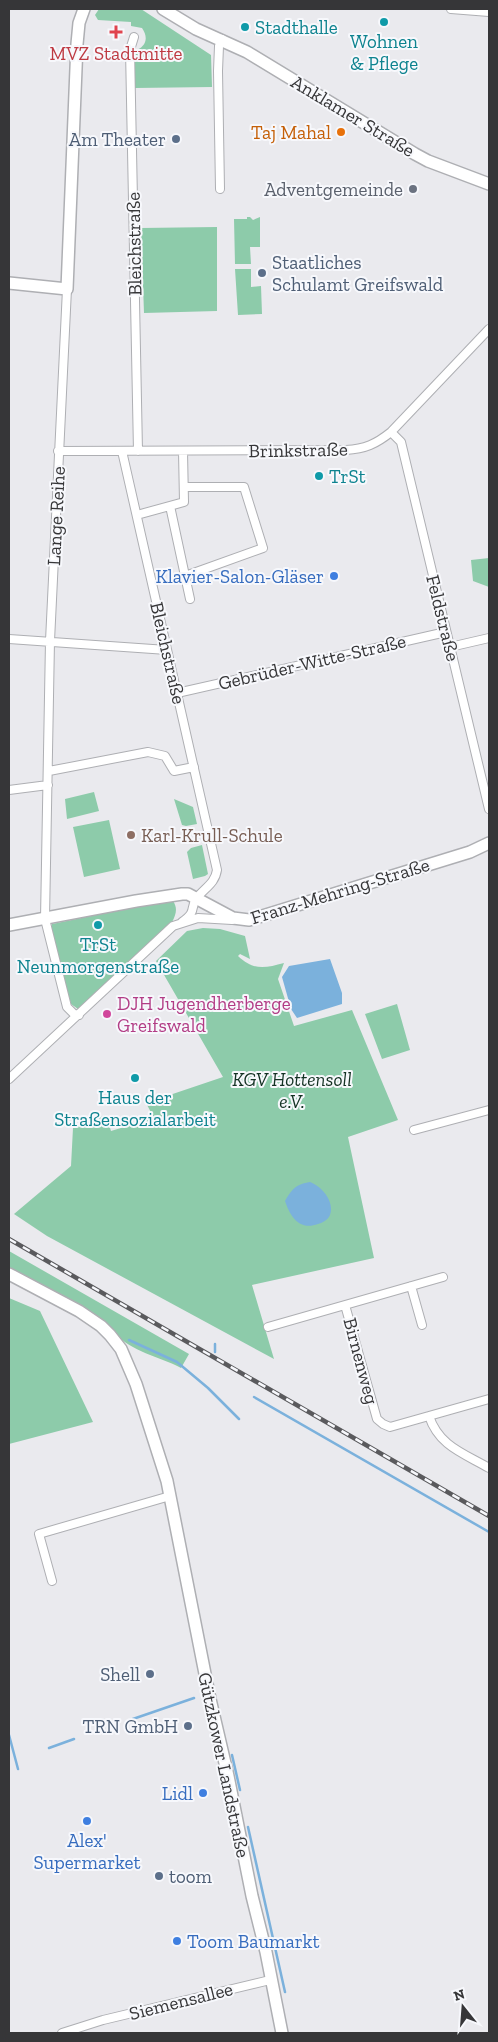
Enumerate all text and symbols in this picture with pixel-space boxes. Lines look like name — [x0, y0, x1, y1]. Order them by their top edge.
place label: Stadthalle — [255, 16, 338, 39]
marker: Wohnen & Pflege — [378, 16, 390, 28]
marker: Stadthalle — [239, 21, 251, 33]
marker: MVZ Stadtmitte — [109, 25, 123, 39]
place label: Wohnen & Pflege — [350, 30, 418, 75]
place label: MVZ Stadtmitte — [50, 42, 183, 65]
street label: Anklamer Straße — [287, 70, 419, 162]
place label: Taj Mahal — [251, 121, 331, 144]
marker: Taj Mahal — [335, 126, 347, 138]
place label: Am Theater — [69, 128, 166, 151]
marker: Am Theater — [170, 133, 182, 145]
place label: Adventgemeinde — [264, 178, 403, 201]
marker: Adventgemeinde — [407, 183, 419, 195]
street label: Bleichstraße — [122, 192, 146, 296]
place label: Staatliches Schulamt Greifswald — [272, 251, 444, 296]
marker: Staatliches Schulamt Greifswald — [256, 267, 268, 279]
street label: Brinkstraße — [248, 438, 348, 462]
place label: TrSt — [329, 465, 366, 488]
street label: Lange Reihe — [42, 466, 70, 566]
marker: TrSt — [313, 470, 325, 482]
place label: Klavier-Salon-Gläser — [155, 565, 324, 588]
marker: Klavier-Salon-Gläser — [328, 570, 340, 582]
street label: Feldstraße — [421, 572, 465, 664]
street label: Bleichstraße — [145, 600, 191, 706]
street label: Gebrüder-Witte-Straße — [216, 629, 408, 695]
place label: Karl-Krull-Schule — [141, 824, 283, 847]
marker: Karl-Krull-Schule — [125, 829, 137, 841]
street label: Franz-Mehring-Straße — [248, 853, 432, 929]
marker: TrSt Neunmorgenstraße — [92, 919, 104, 931]
place label: TrSt Neunmorgenstraße — [17, 933, 179, 978]
place label: DJH Jugendherberge Greifswald — [117, 992, 291, 1037]
marker: DJH Jugendherberge Greifswald — [101, 1008, 113, 1020]
park label: KGV Hottensoll e.V. — [232, 1068, 352, 1113]
marker: Haus der Straßensozialarbeit — [129, 1072, 141, 1084]
place label: Haus der Straßensozialarbeit — [54, 1086, 216, 1131]
street label: Birnenweg — [338, 1315, 384, 1407]
place label: Shell — [100, 1663, 140, 1686]
marker: Shell — [144, 1668, 156, 1680]
street label: Gützkower Landstraße — [193, 1670, 255, 1860]
place label: TRN GmbH — [83, 1715, 178, 1738]
marker: TRN GmbH — [182, 1720, 194, 1732]
place label: Lidl — [162, 1782, 193, 1805]
marker: Lidl — [197, 1787, 209, 1799]
marker: Alex' Supermarket — [81, 1815, 93, 1827]
place label: Alex' Supermarket — [33, 1829, 141, 1874]
place label: toom — [169, 1865, 213, 1888]
marker: toom — [153, 1870, 165, 1882]
place label: Toom Baumarkt — [187, 1930, 319, 1953]
marker: Toom Baumarkt — [171, 1935, 183, 1947]
street label: Siemensallee — [127, 1977, 235, 2025]
north arrow — [438, 1982, 488, 2032]
text: N — [452, 1985, 467, 2005]

